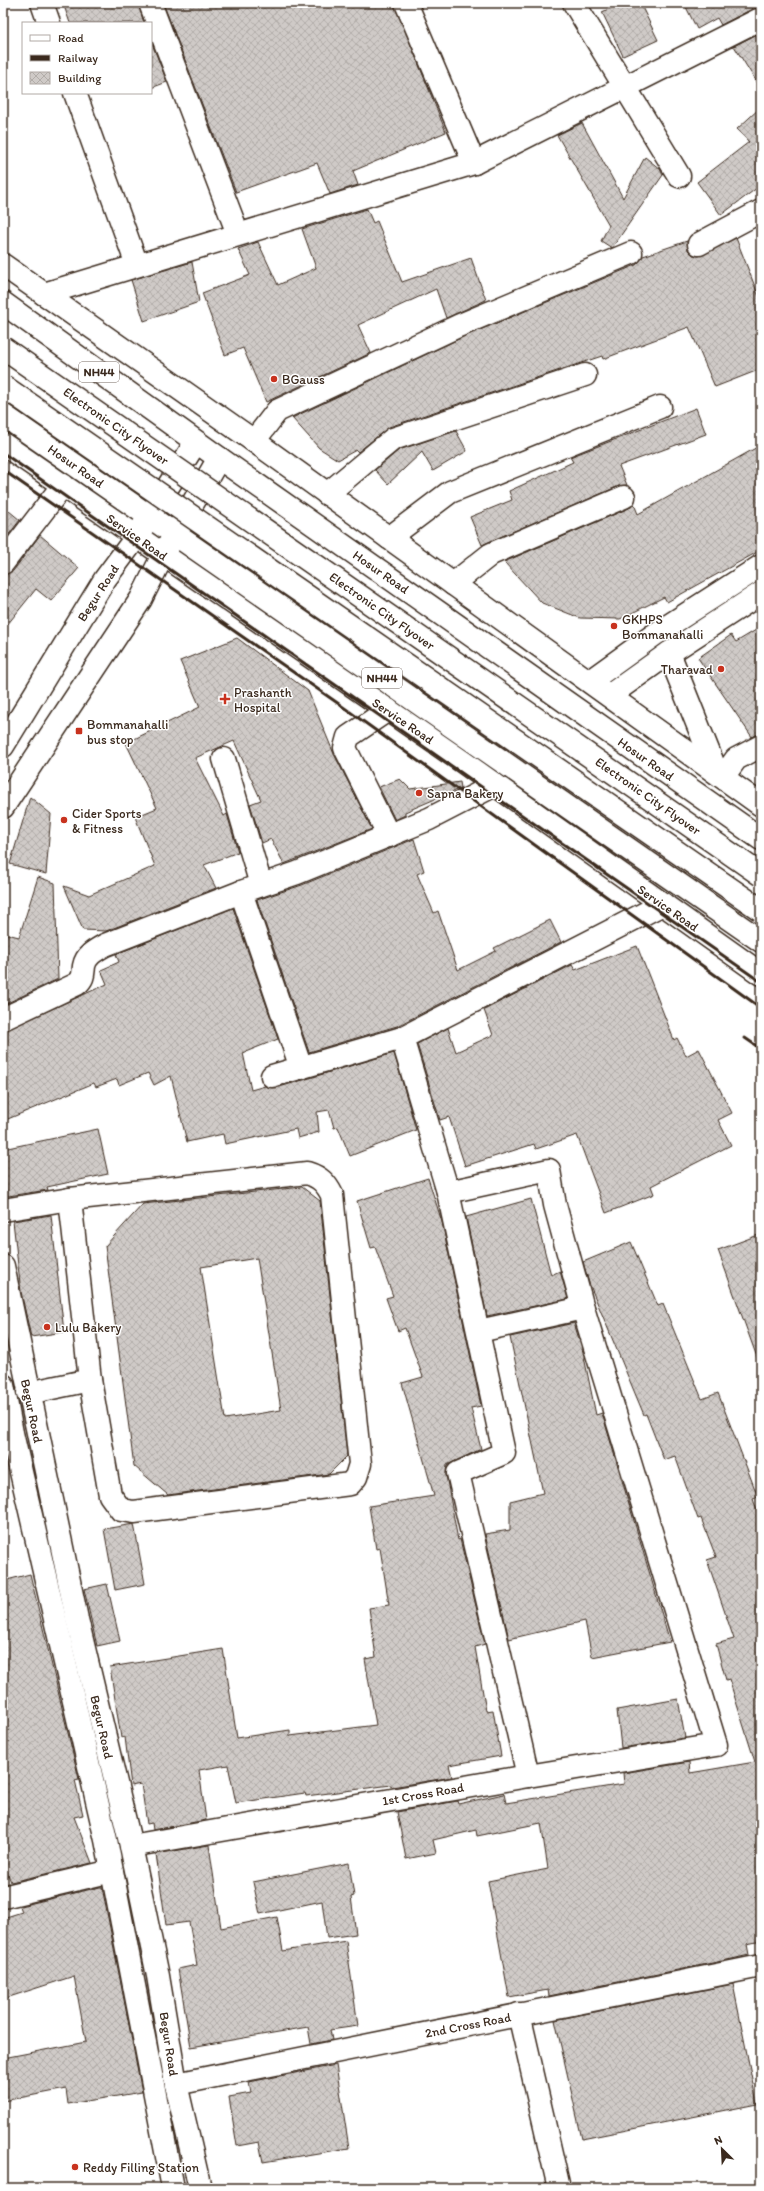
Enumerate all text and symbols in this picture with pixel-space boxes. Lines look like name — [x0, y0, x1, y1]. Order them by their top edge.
legend — [22, 22, 152, 94]
text: Road — [58, 31, 84, 45]
text: Railway — [58, 51, 98, 65]
text: Building — [58, 71, 102, 85]
road number: NH44 — [79, 362, 119, 382]
place label: BGauss — [282, 372, 325, 387]
marker: BGauss — [269, 374, 279, 384]
street label: Electronic City Flyover — [61, 384, 172, 468]
street label: Hosur Road — [45, 441, 107, 491]
street label: Service Road — [103, 510, 171, 564]
street label: Hosur Road — [350, 547, 412, 597]
street label: Begur Road — [74, 562, 122, 624]
street label: Electronic City Flyover — [327, 569, 438, 653]
place label: GKHPS Bommanahalli — [622, 612, 703, 642]
marker: GKHPS Bommanahalli — [609, 621, 619, 631]
place label: Tharavad — [661, 662, 713, 677]
marker: Tharavad — [716, 664, 726, 674]
road number: NH44 — [362, 668, 402, 688]
place label: Prashanth Hospital — [234, 685, 292, 715]
marker: Prashanth Hospital — [219, 693, 231, 705]
street label: Service Road — [369, 695, 437, 747]
place label: Bommanahalli bus stop — [87, 717, 168, 747]
marker: Bommanahalli bus stop — [74, 726, 84, 736]
street label: Hosur Road — [615, 734, 677, 784]
street label: Electronic City Flyover — [593, 754, 704, 838]
place label: Sapna Bakery — [427, 786, 503, 801]
marker: Sapna Bakery — [414, 788, 424, 798]
place label: Cider Sports & Fitness — [72, 806, 142, 836]
marker: Cider Sports & Fitness — [59, 815, 69, 825]
street label: Service Road — [634, 881, 702, 935]
place label: Lulu Bakery — [55, 1320, 121, 1335]
marker: Lulu Bakery — [42, 1322, 52, 1332]
street label: Begur Road — [18, 1378, 46, 1444]
street label: Begur Road — [87, 1694, 117, 1760]
street label: 1st Cross Road — [381, 1779, 465, 1809]
street label: 2nd Cross Road — [424, 2009, 512, 2041]
street label: Begur Road — [157, 2011, 181, 2077]
north arrow — [702, 2129, 742, 2169]
text: N — [712, 2133, 724, 2148]
place label: Reddy Filling Station — [83, 2160, 200, 2175]
marker: Reddy Filling Station — [70, 2162, 80, 2172]

